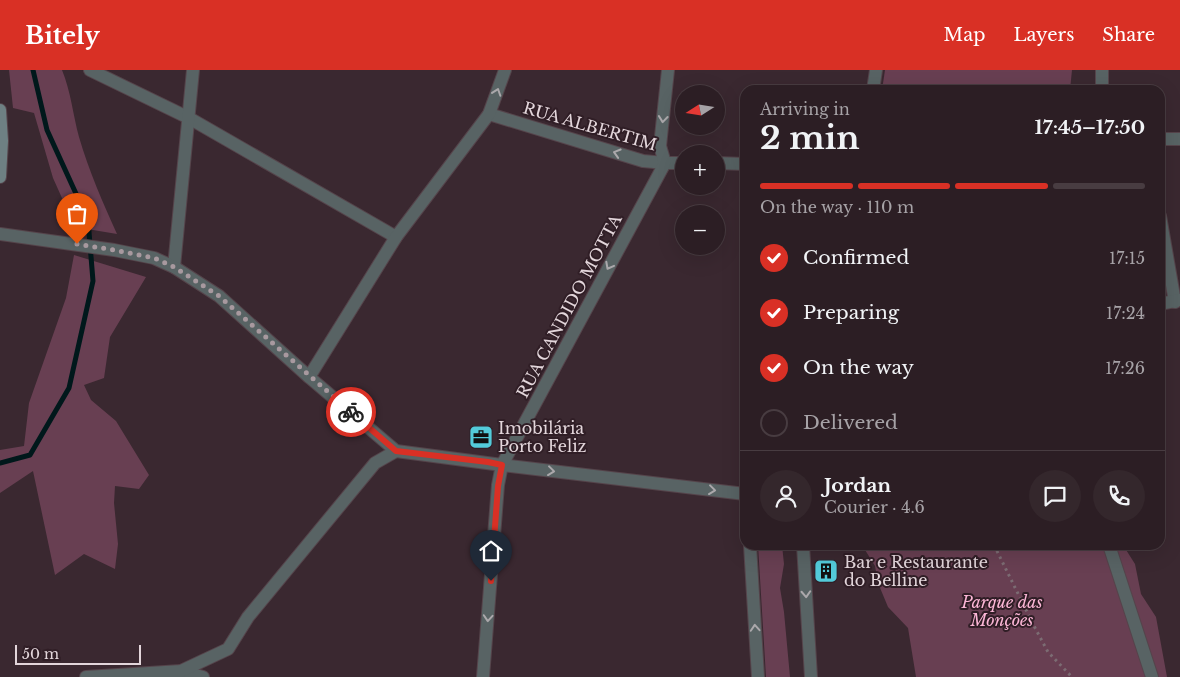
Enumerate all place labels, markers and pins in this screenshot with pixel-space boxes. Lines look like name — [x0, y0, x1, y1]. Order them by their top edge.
pin — [56, 193, 98, 244]
place label: Imobilária Porto Feliz — [498, 418, 587, 456]
office icon: Imobilária Porto Feliz — [468, 424, 494, 450]
pin — [470, 530, 512, 581]
place label: Bar e Restaurante do Belline — [844, 552, 988, 590]
building icon: Bar e Restaurante do Belline — [813, 558, 839, 584]

